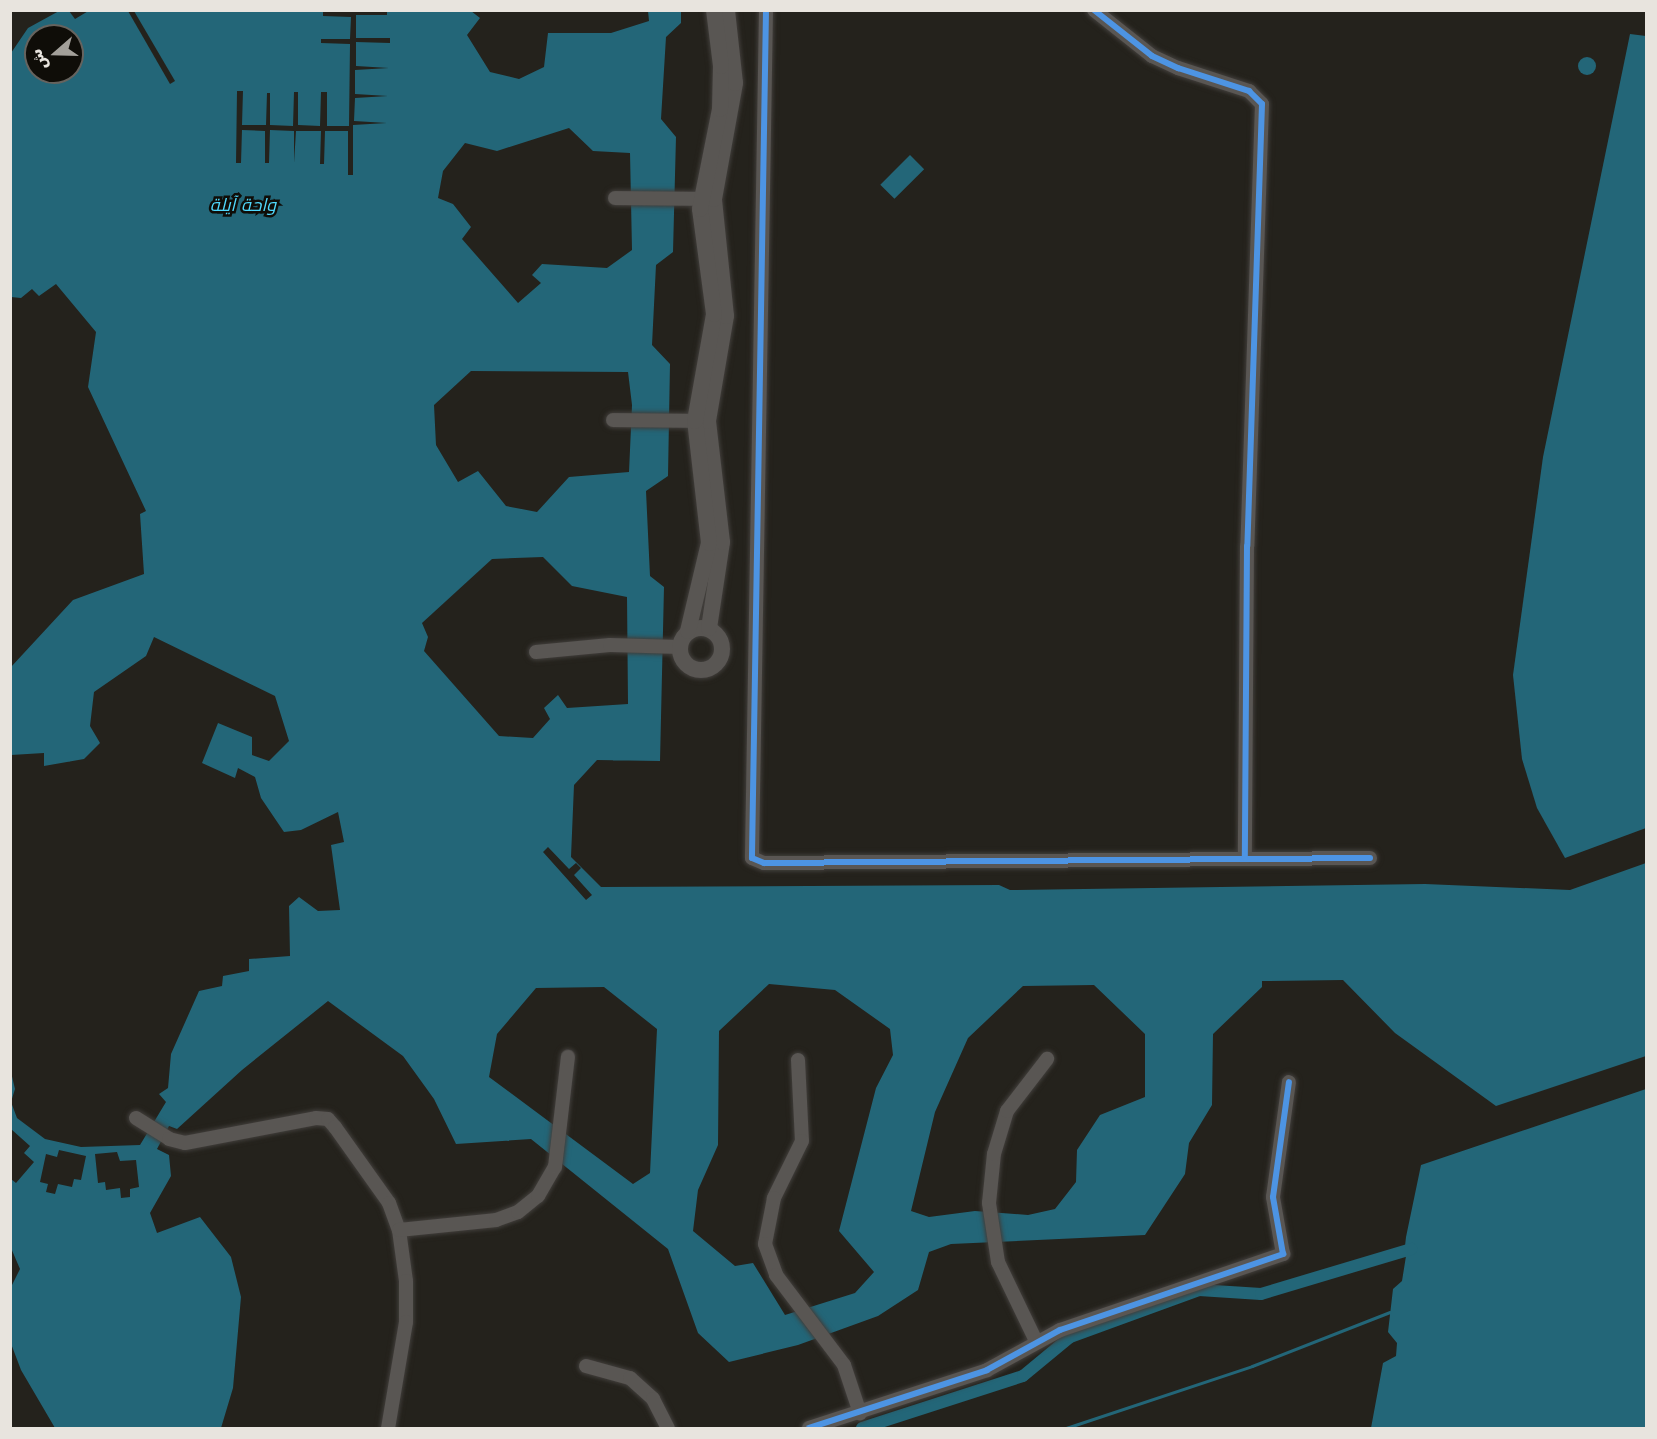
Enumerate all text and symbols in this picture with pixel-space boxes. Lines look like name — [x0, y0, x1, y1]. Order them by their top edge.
north arrow — [24, 24, 84, 84]
text: ش — [26, 46, 51, 73]
water label: واحة آيلة — [210, 194, 276, 216]

